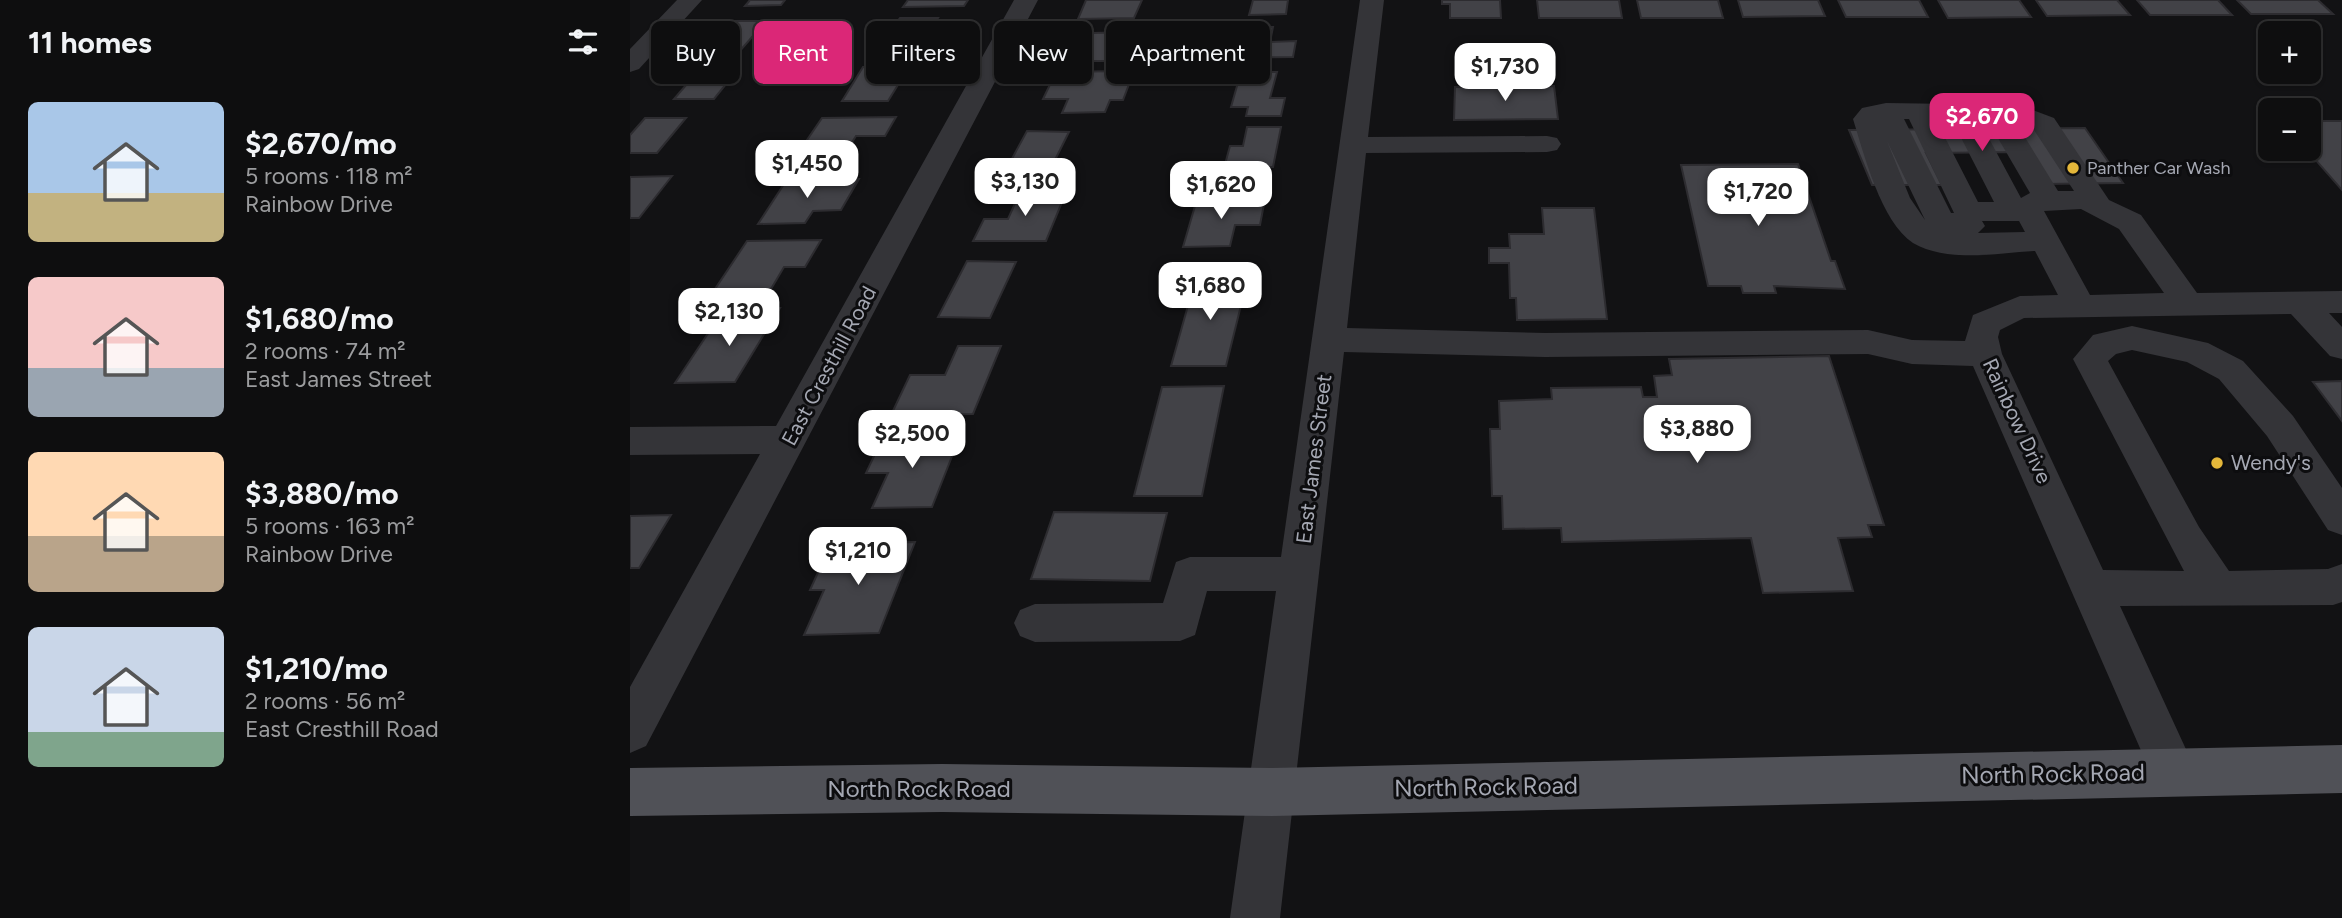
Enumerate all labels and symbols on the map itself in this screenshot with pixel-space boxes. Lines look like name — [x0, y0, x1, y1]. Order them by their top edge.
pin: $1,730 — [1448, 43, 1562, 103]
pin: $2,670 — [1925, 94, 2039, 153]
pin: $1,450 — [750, 140, 864, 200]
place label: Panther Car Wash — [2087, 157, 2231, 179]
pin: $3,130 — [968, 158, 1082, 218]
marker: Panther Car Wash — [2065, 160, 2081, 176]
pin: $1,620 — [1164, 162, 1278, 221]
pin: $1,720 — [1701, 168, 1815, 228]
pin: $1,680 — [1153, 262, 1267, 322]
street label: East Cresthill Road — [776, 282, 881, 450]
pin: $2,130 — [672, 288, 786, 348]
street label: Rainbow Drive — [1978, 354, 2057, 487]
street label: East James Street — [1291, 373, 1336, 545]
pin: $3,880 — [1640, 406, 1754, 465]
pin: $2,500 — [855, 410, 969, 470]
place label: Wendy's — [2231, 450, 2311, 475]
marker: Wendy's — [2209, 455, 2225, 471]
pin: $1,210 — [801, 528, 915, 587]
street label: North Rock Road — [1961, 757, 2145, 790]
street label: North Rock Road — [1394, 770, 1578, 803]
street label: North Rock Road — [827, 774, 1011, 803]

